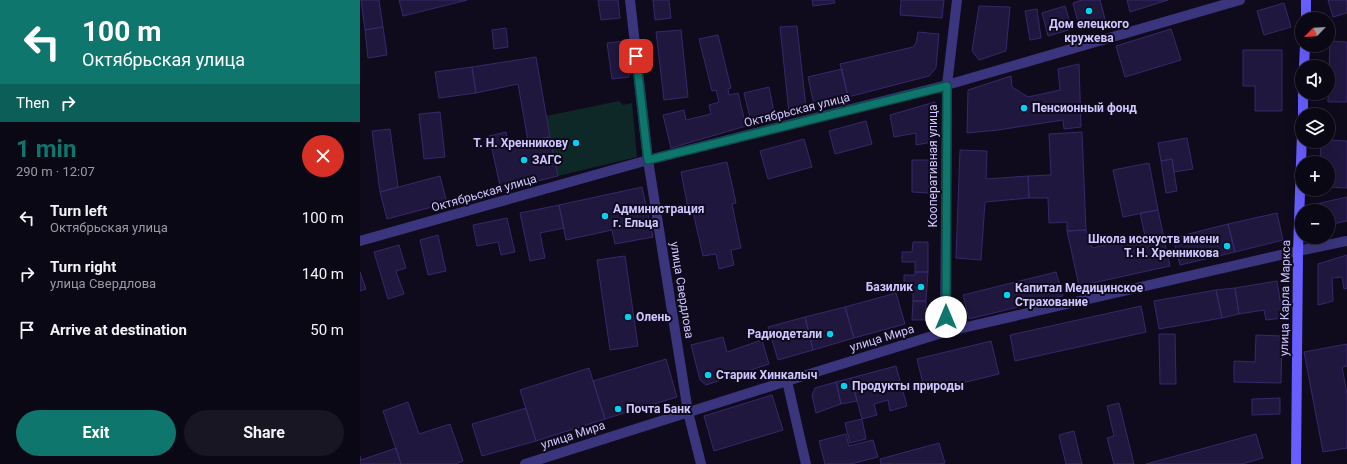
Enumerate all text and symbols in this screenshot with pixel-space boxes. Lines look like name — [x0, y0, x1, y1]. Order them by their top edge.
marker: Дом елецкого кружева — [1084, 6, 1094, 16]
north arrow — [1295, 12, 1335, 52]
map controls — [1295, 12, 1335, 244]
text: 100 m — [82, 15, 161, 48]
icon: left — [16, 16, 68, 68]
place label: Дом елецкого кружева — [1049, 17, 1129, 45]
pin — [619, 39, 653, 73]
icon: arrive — [625, 45, 647, 67]
text: Октябрьская улица — [82, 49, 245, 70]
button: sound — [1295, 60, 1335, 100]
street label: Октябрьская улица — [743, 90, 851, 130]
icon: right — [57, 92, 79, 114]
text: Then — [16, 94, 49, 112]
place label: Пенсионный фонд — [1032, 101, 1137, 115]
marker: Пенсионный фонд — [1019, 103, 1029, 113]
street label: Кооперативная улица — [926, 104, 940, 228]
button: layers — [1295, 108, 1335, 148]
text: 1 min — [16, 135, 76, 163]
button: close — [302, 135, 344, 177]
place label: Т. Н. Хренникову — [473, 136, 569, 150]
marker: Т. Н. Хренникову — [571, 138, 581, 148]
place label: ЗАГС — [532, 153, 562, 167]
marker: ЗАГС — [519, 155, 529, 165]
button: + — [1295, 156, 1335, 196]
text: 290 m · 12:07 — [16, 164, 95, 179]
street label: Октябрьская улица — [430, 171, 538, 215]
text: Turn left — [50, 202, 107, 220]
place label: Администрация г. Ельца — [613, 202, 704, 230]
button: − — [1295, 204, 1335, 244]
icon: left — [16, 207, 38, 229]
text: 100 m — [302, 209, 344, 227]
marker: Администрация г. Ельца — [600, 211, 610, 221]
text: Октябрьская улица — [50, 220, 168, 235]
place label: Школа исскуств имени Т. Н. Хренникова — [1088, 232, 1220, 260]
street label: улица Карла Маркса — [1277, 240, 1293, 356]
street label: улица Свердлова — [667, 241, 697, 339]
marker: Школа исскуств имени Т. Н. Хренникова — [1222, 241, 1232, 251]
text: Turn right — [50, 258, 116, 276]
icon: right — [16, 263, 38, 285]
text: 140 m — [302, 265, 344, 283]
text: улица Свердлова — [50, 276, 156, 291]
place label: Базилик — [866, 280, 913, 294]
place label: Капитал Медицинское Страхование — [1015, 281, 1144, 309]
marker: Базилик — [916, 282, 926, 292]
marker: Капитал Медицинское Страхование — [1002, 290, 1012, 300]
position arrow — [925, 296, 967, 338]
place label: Олень — [636, 310, 671, 324]
marker: Олень — [623, 312, 633, 322]
icon: arrive — [16, 319, 38, 341]
text: Arrive at destination — [50, 321, 187, 339]
text: 50 m — [310, 321, 344, 339]
street label: улица Мира — [848, 322, 916, 354]
place label: Радиодетали — [747, 327, 822, 341]
marker: Радиодетали — [825, 329, 835, 339]
place label: Старик Хинкалыч — [716, 368, 817, 382]
marker: Старик Хинкалыч — [703, 370, 713, 380]
place label: Продукты природы — [852, 379, 964, 393]
marker: Продукты природы — [839, 381, 849, 391]
place label: Почта Банк — [626, 402, 691, 416]
marker: Почта Банк — [613, 404, 623, 414]
button: Exit — [16, 410, 176, 456]
button: Share — [184, 410, 344, 456]
street label: улица Мира — [539, 418, 607, 452]

